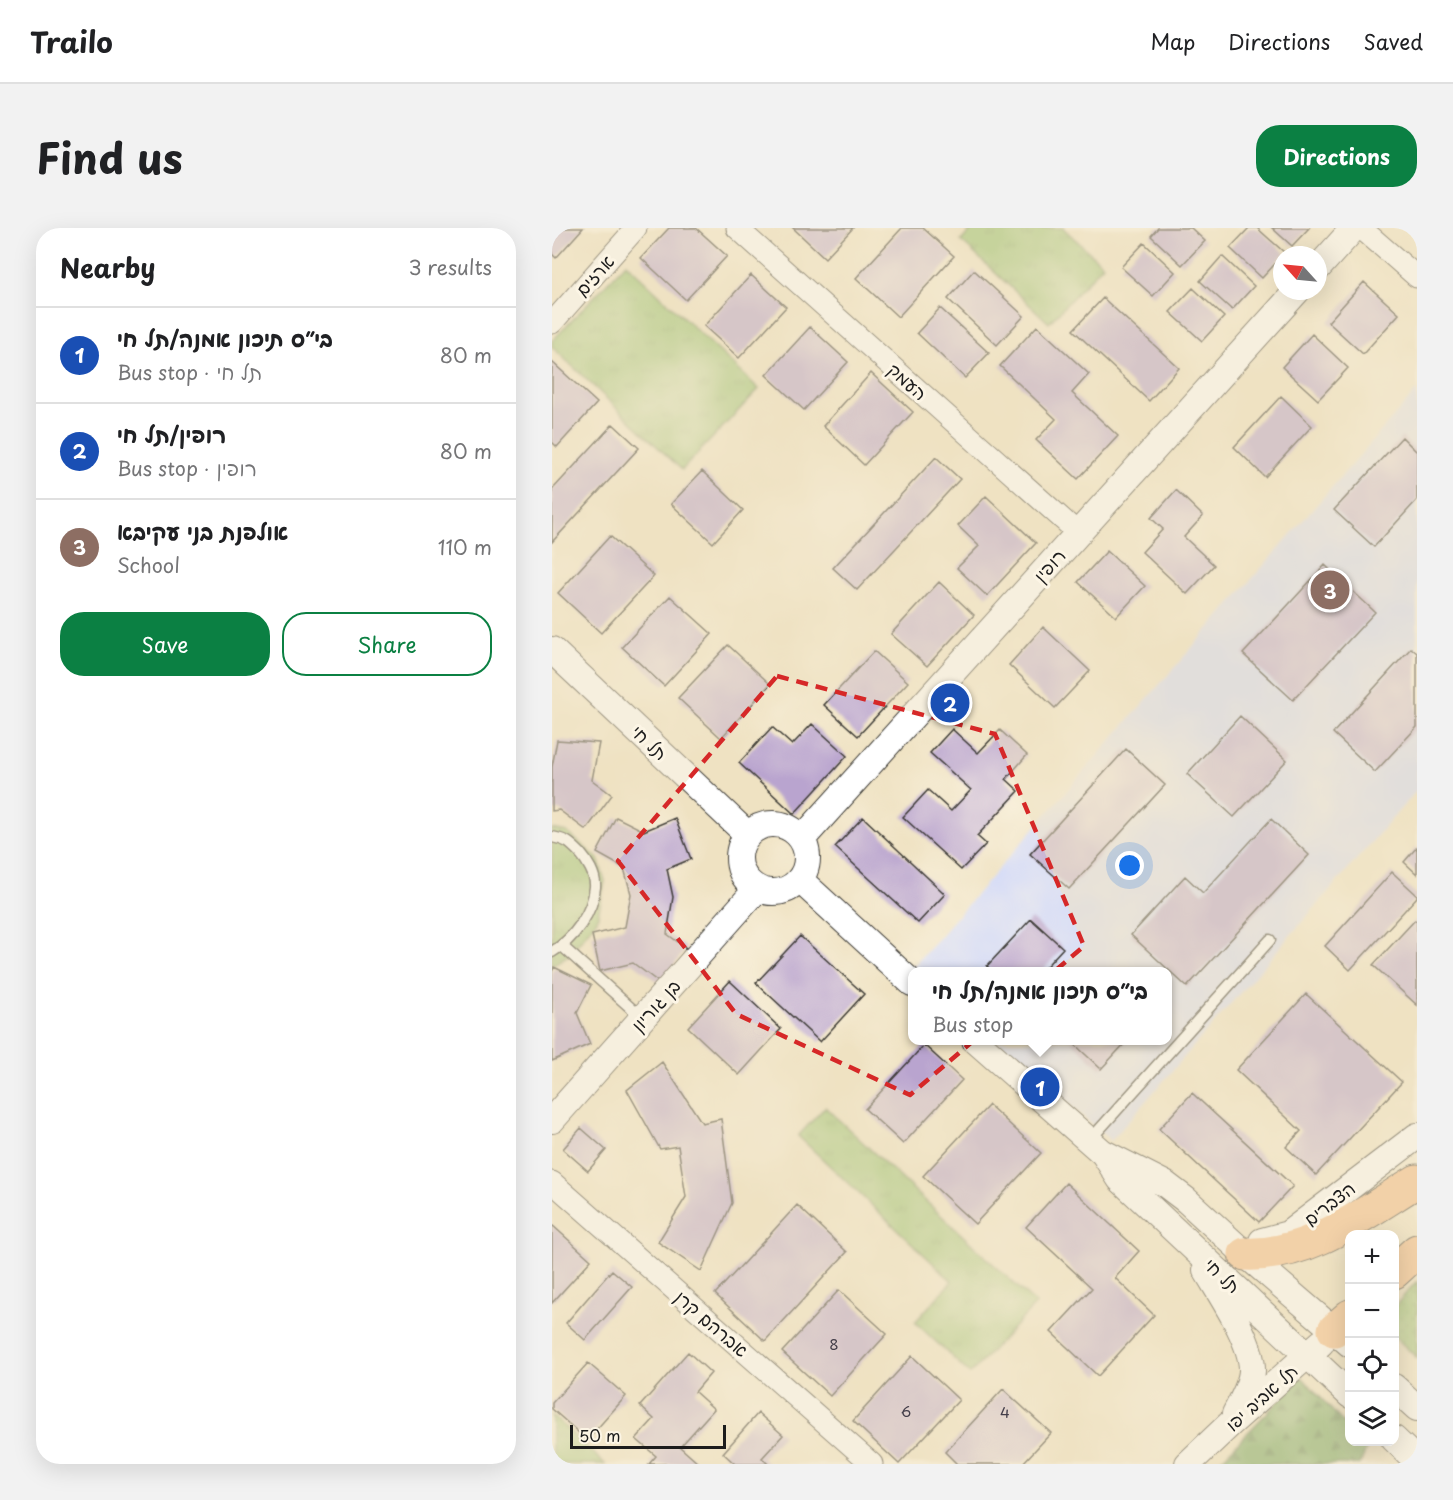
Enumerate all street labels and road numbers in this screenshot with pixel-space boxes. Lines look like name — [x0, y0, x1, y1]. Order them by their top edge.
street label: ארזים — [568, 248, 620, 302]
street label: העמק — [882, 356, 934, 406]
street label: רופין — [1027, 542, 1071, 588]
street label: תל חי — [626, 718, 674, 766]
street label: בן גוריון — [624, 973, 686, 1037]
street label: הצברים — [1298, 1174, 1360, 1232]
street label: תל חי — [1199, 1251, 1247, 1299]
street label: אברהם קרן — [669, 1283, 755, 1363]
street label: תל אביב יפו — [1219, 1357, 1303, 1437]

